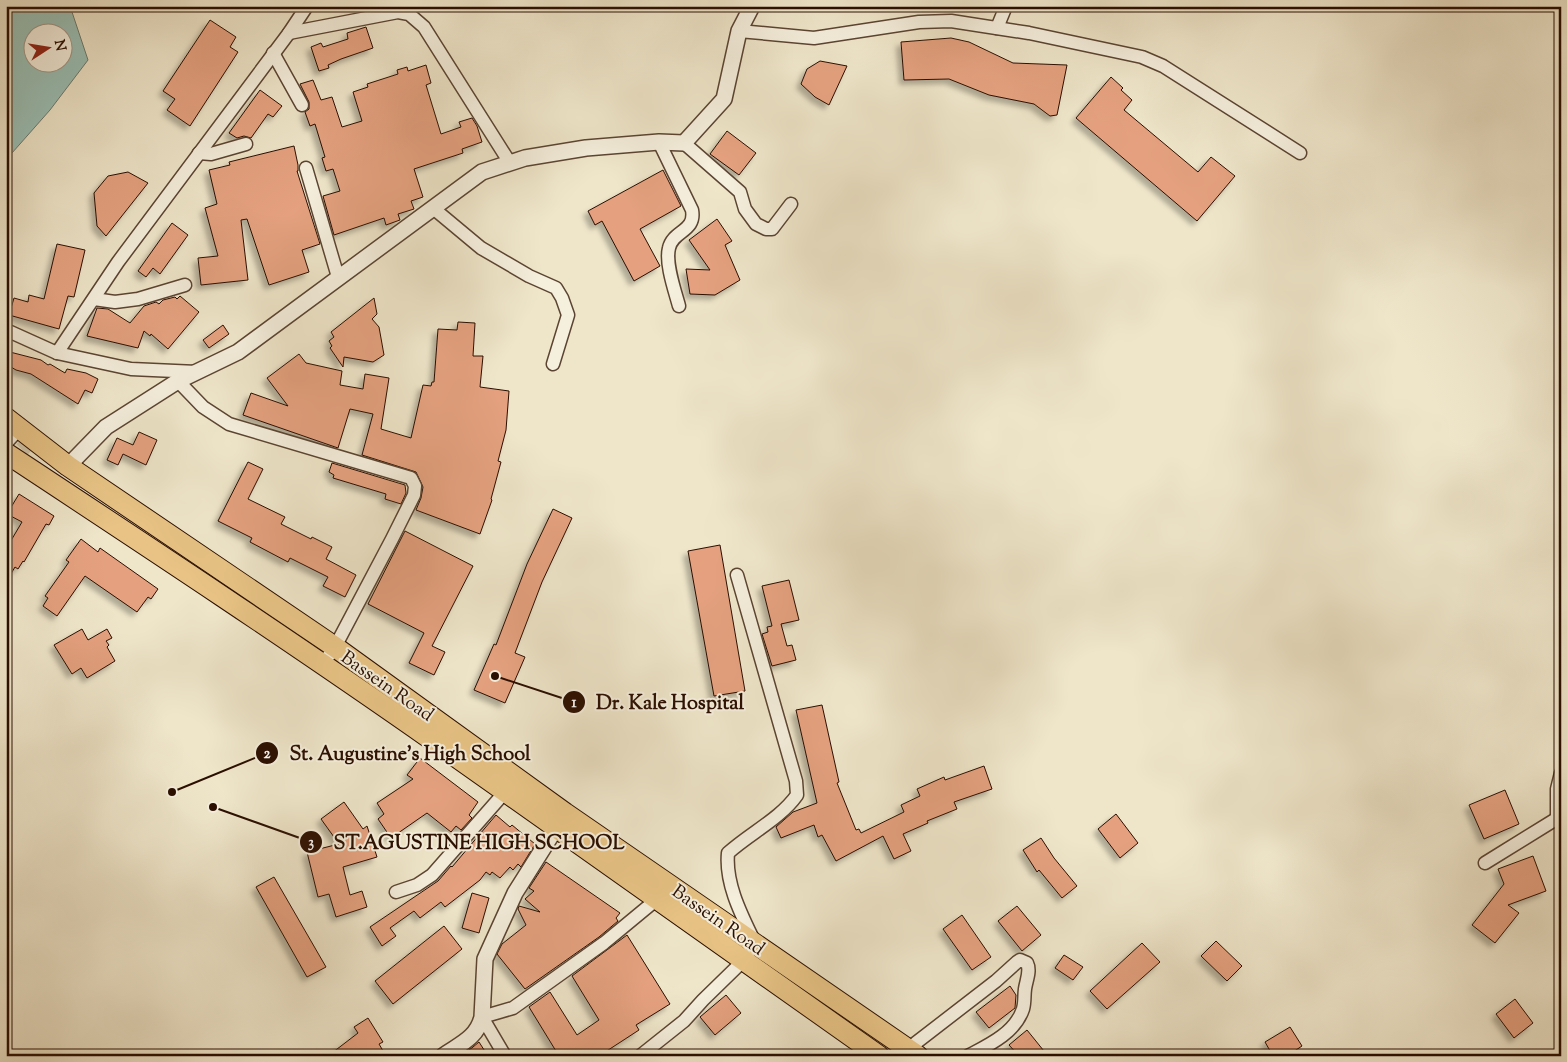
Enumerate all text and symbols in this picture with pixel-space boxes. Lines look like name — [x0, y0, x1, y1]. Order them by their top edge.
north arrow — [22, 22, 72, 72]
text: N — [48, 38, 70, 53]
street label: Bassein Road — [335, 645, 439, 729]
callout: Dr. Kale Hospital — [561, 685, 754, 720]
text: Dr. Kale Hospital — [596, 690, 744, 719]
text: 1 — [571, 693, 577, 714]
callout: St. Augustine's High School — [254, 735, 540, 770]
text: St. Augustine's High School — [289, 741, 531, 770]
text: 2 — [263, 744, 271, 765]
callout: ST.AGUSTINE HIGH SCHOOL — [298, 825, 634, 860]
text: ST.AGUSTINE HIGH SCHOOL — [334, 830, 625, 859]
text: 3 — [308, 833, 314, 854]
street label: Bassein Road — [666, 879, 770, 963]

